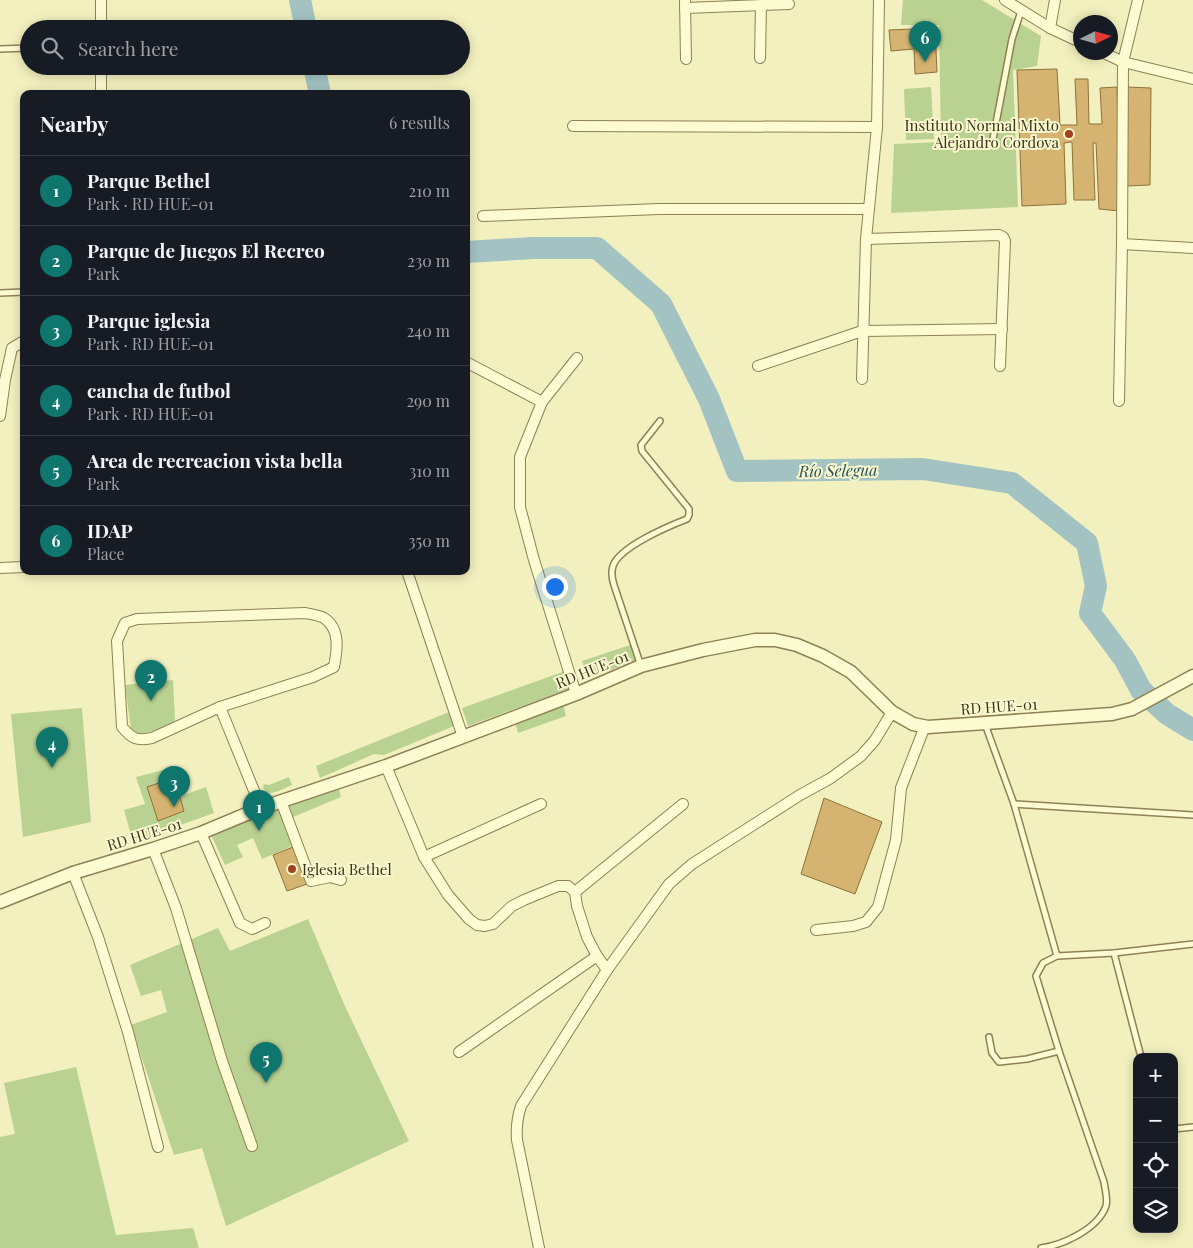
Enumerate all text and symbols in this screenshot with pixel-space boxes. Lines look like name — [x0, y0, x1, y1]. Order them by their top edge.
north arrow — [1073, 15, 1118, 60]
search box — [20, 20, 470, 75]
pin: 6 — [909, 21, 941, 62]
icon: search — [38, 34, 66, 62]
text: Search here — [78, 35, 178, 61]
text: Nearby — [40, 109, 109, 137]
text: 6 results — [389, 112, 450, 133]
place label: Instituto Normal Mixto Alejandro Cordova — [904, 115, 1060, 152]
marker: Instituto Normal Mixto Alejandro Cordova — [1063, 128, 1075, 140]
text: Parque Bethel — [87, 167, 210, 193]
text: 1 — [53, 180, 59, 201]
text: 210 m — [409, 180, 450, 201]
text: Park · RD HUE-01 — [87, 193, 214, 214]
text: Parque de Juegos El Recreo — [87, 237, 325, 263]
text: 2 — [52, 250, 60, 271]
text: 230 m — [407, 250, 450, 271]
text: Park — [87, 263, 120, 284]
text: Parque iglesia — [87, 307, 210, 333]
text: 3 — [52, 320, 60, 341]
text: 240 m — [407, 320, 450, 341]
text: Park · RD HUE-01 — [87, 333, 214, 354]
text: cancha de futbol — [87, 377, 231, 403]
text: 4 — [52, 390, 60, 411]
text: 290 m — [406, 390, 450, 411]
text: Park · RD HUE-01 — [87, 403, 214, 424]
text: Area de recreacion vista bella — [87, 447, 343, 473]
water label: Río Selegua — [797, 459, 878, 481]
text: 5 — [52, 460, 60, 481]
text: 310 m — [409, 460, 450, 481]
text: Park — [87, 473, 120, 494]
text: IDAP — [87, 517, 133, 543]
text: 6 — [52, 530, 60, 551]
text: 350 m — [408, 530, 450, 551]
text: Place — [87, 543, 125, 564]
your location — [542, 574, 568, 600]
street label: RD HUE-01 — [553, 645, 632, 693]
pin: 2 — [135, 660, 167, 701]
street label: RD HUE-01 — [960, 693, 1039, 719]
pin: 4 — [36, 727, 68, 768]
pin: 3 — [158, 766, 190, 807]
pin: 1 — [243, 790, 275, 831]
street label: RD HUE-01 — [104, 813, 184, 855]
place label: Iglesia Bethel — [302, 859, 392, 879]
marker: Iglesia Bethel — [286, 863, 298, 875]
pin: 5 — [250, 1042, 282, 1083]
map controls — [1133, 1053, 1178, 1233]
button: + — [1133, 1053, 1178, 1098]
button: − — [1133, 1098, 1178, 1143]
button: locate — [1133, 1143, 1178, 1188]
button: layers — [1133, 1188, 1178, 1233]

